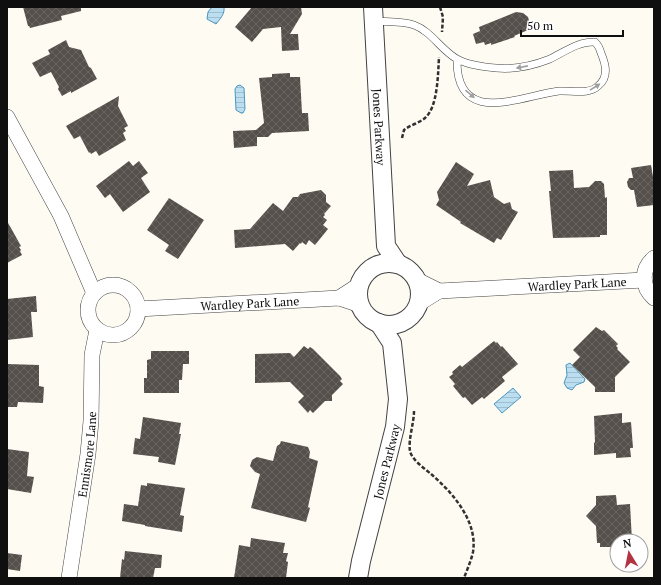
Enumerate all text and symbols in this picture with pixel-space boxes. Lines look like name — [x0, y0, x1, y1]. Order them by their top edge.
scale bar — [521, 12, 623, 38]
text: 50 m — [527, 18, 554, 33]
one-way arrow — [516, 65, 528, 71]
one-way arrow — [589, 83, 600, 90]
street label: Jones Parkway — [370, 88, 389, 167]
one-way arrow — [464, 90, 475, 99]
street label: Wardley Park Lane — [527, 273, 627, 294]
street label: Wardley Park Lane — [200, 293, 300, 313]
street label: Ennismore Lane — [74, 411, 99, 498]
street label: Jones Parkway — [370, 421, 403, 501]
north arrow — [609, 533, 649, 573]
text: N — [622, 535, 633, 551]

